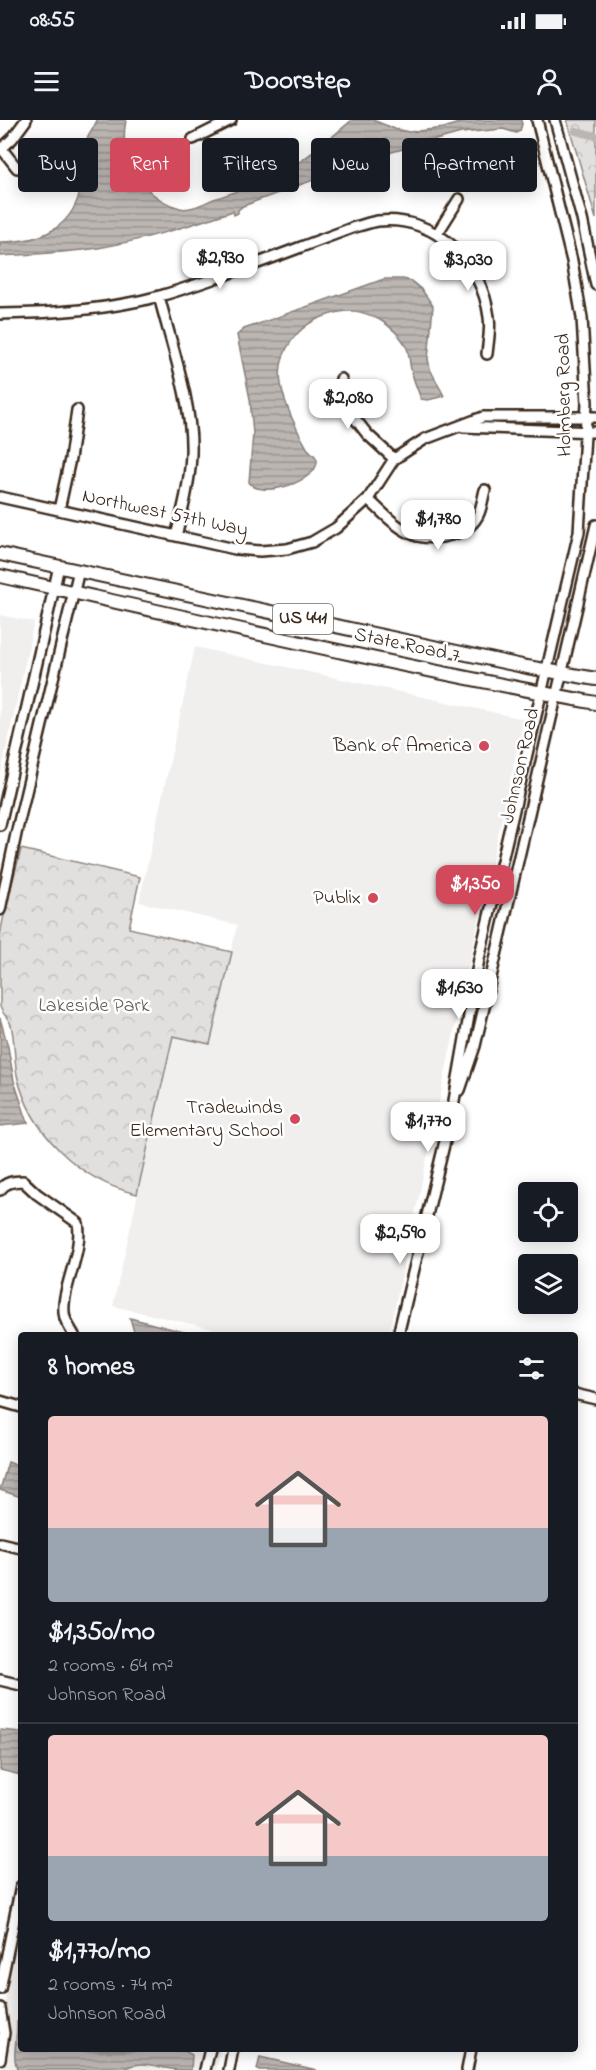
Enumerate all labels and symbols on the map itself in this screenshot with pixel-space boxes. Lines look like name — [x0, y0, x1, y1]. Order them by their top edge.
pin: $2,930 — [171, 239, 269, 290]
pin: $3,030 — [419, 241, 517, 292]
street label: Holmberg Road — [549, 333, 582, 457]
pin: $2,080 — [299, 379, 397, 430]
street label: Northwest 57th Way — [80, 482, 250, 546]
pin: $1,780 — [389, 500, 487, 551]
road number: US 441 — [273, 604, 333, 634]
street label: State Road 7 — [351, 621, 463, 671]
street label: Johnson Road — [494, 705, 548, 827]
place label: Bank of America — [332, 732, 472, 761]
marker: Bank of America — [477, 739, 491, 753]
pin: $1,350 — [426, 865, 524, 916]
place label: Publix — [313, 884, 361, 913]
marker: Publix — [366, 891, 380, 905]
pin: $1,630 — [410, 969, 508, 1020]
park label: Lakeside Park — [38, 992, 150, 1021]
place label: Tradewinds Elementary School — [130, 1094, 283, 1146]
pin: $1,770 — [379, 1102, 477, 1153]
marker: Tradewinds Elementary School — [288, 1112, 302, 1126]
pin: $2,590 — [351, 1214, 449, 1265]

